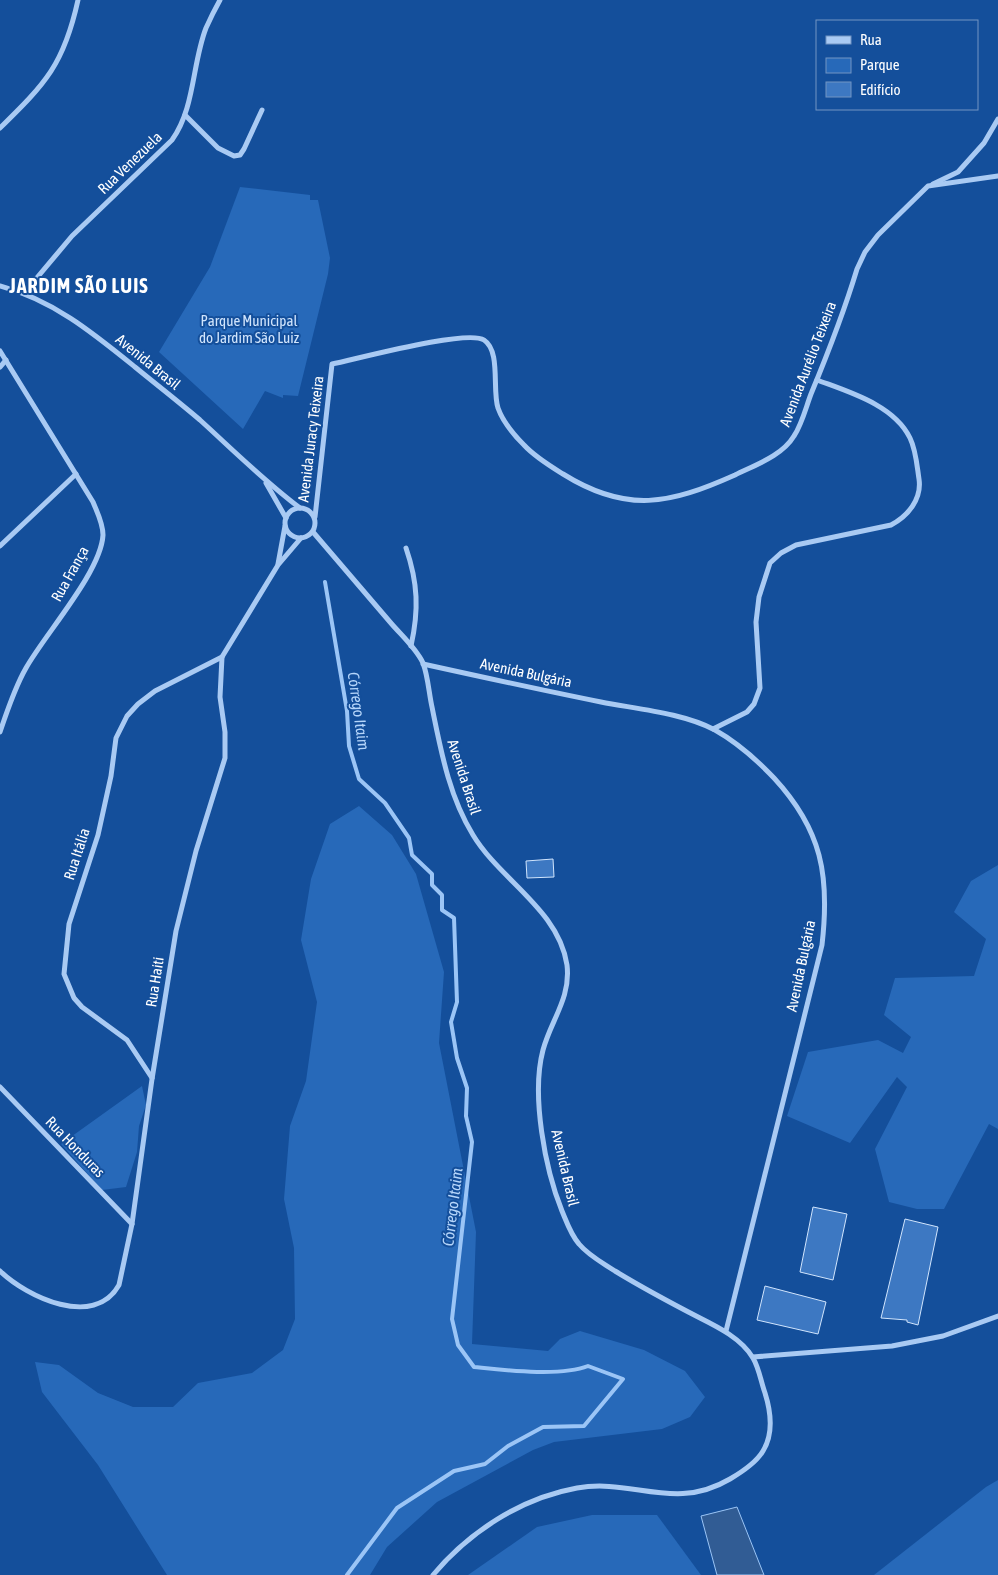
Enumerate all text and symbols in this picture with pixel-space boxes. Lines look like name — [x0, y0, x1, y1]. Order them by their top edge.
legend — [816, 20, 978, 110]
text: Rua — [860, 31, 882, 48]
text: Parque — [860, 56, 900, 73]
text: Edifício — [860, 81, 901, 98]
street label: Rua Venezuela — [94, 128, 165, 197]
district label: JARDIM SÃO LUIS — [8, 274, 149, 297]
street label: Avenida Aurélio Teixeira — [776, 299, 839, 429]
park label: Parque Municipal do Jardim São Luiz — [199, 312, 300, 346]
street label: Avenida Brasil — [113, 330, 184, 393]
street label: Avenida Juracy Teixeira — [294, 375, 327, 503]
street label: Rua França — [47, 543, 92, 604]
street label: Avenida Bulgária — [479, 655, 573, 691]
water label: Córrego Itaim — [344, 671, 373, 752]
street label: Avenida Brasil — [444, 737, 485, 817]
street label: Rua Itália — [60, 826, 93, 882]
street label: Avenida Bulgária — [783, 919, 819, 1013]
street label: Rua Haiti — [142, 956, 167, 1008]
street label: Rua Honduras — [42, 1113, 108, 1180]
street label: Avenida Brasil — [548, 1128, 583, 1208]
water label: Córrego Itaim — [438, 1166, 467, 1247]

